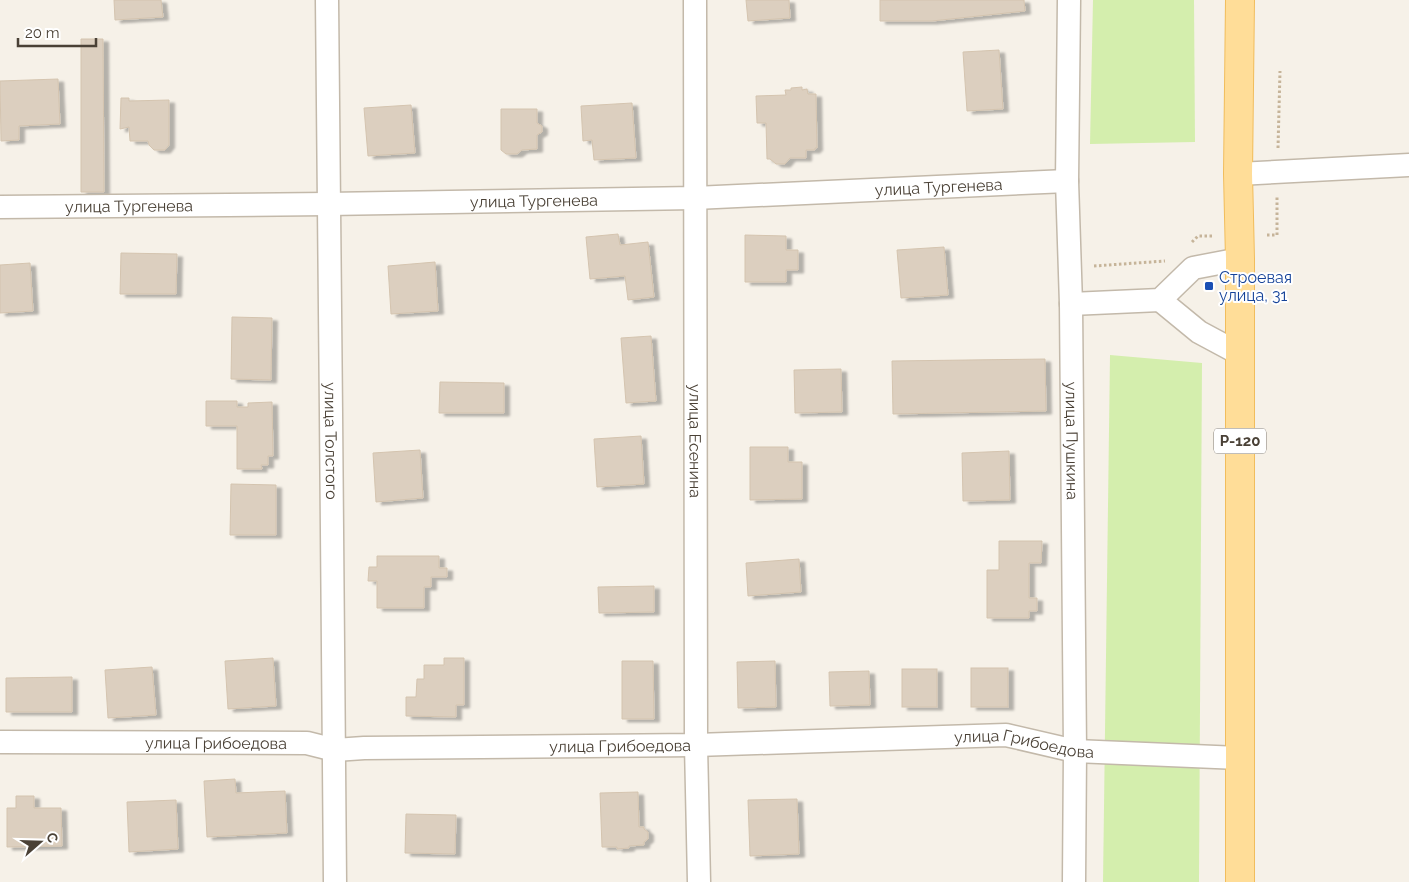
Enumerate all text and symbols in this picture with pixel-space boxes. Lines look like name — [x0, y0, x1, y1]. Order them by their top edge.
scale bar — [18, 15, 95, 47]
text: 20 m — [25, 24, 60, 42]
street label: улица Тургенева — [874, 174, 1003, 199]
street label: улица Тургенева — [470, 190, 598, 211]
street label: улица Тургенева — [65, 196, 193, 216]
place label: Строевая улица, 31 — [1219, 268, 1292, 305]
marker: Строевая улица, 31 — [1203, 280, 1215, 292]
street label: улица Толстого — [321, 382, 342, 500]
street label: улица Пушкина — [1062, 382, 1082, 500]
street label: улица Есенина — [686, 384, 705, 498]
road number: Р-120 — [1214, 428, 1266, 454]
street label: улица Грибоедова — [954, 725, 1094, 761]
street label: улица Грибоедова — [145, 733, 287, 752]
street label: улица Грибоедова — [549, 736, 691, 756]
north arrow — [15, 817, 65, 867]
text: С — [43, 830, 62, 845]

